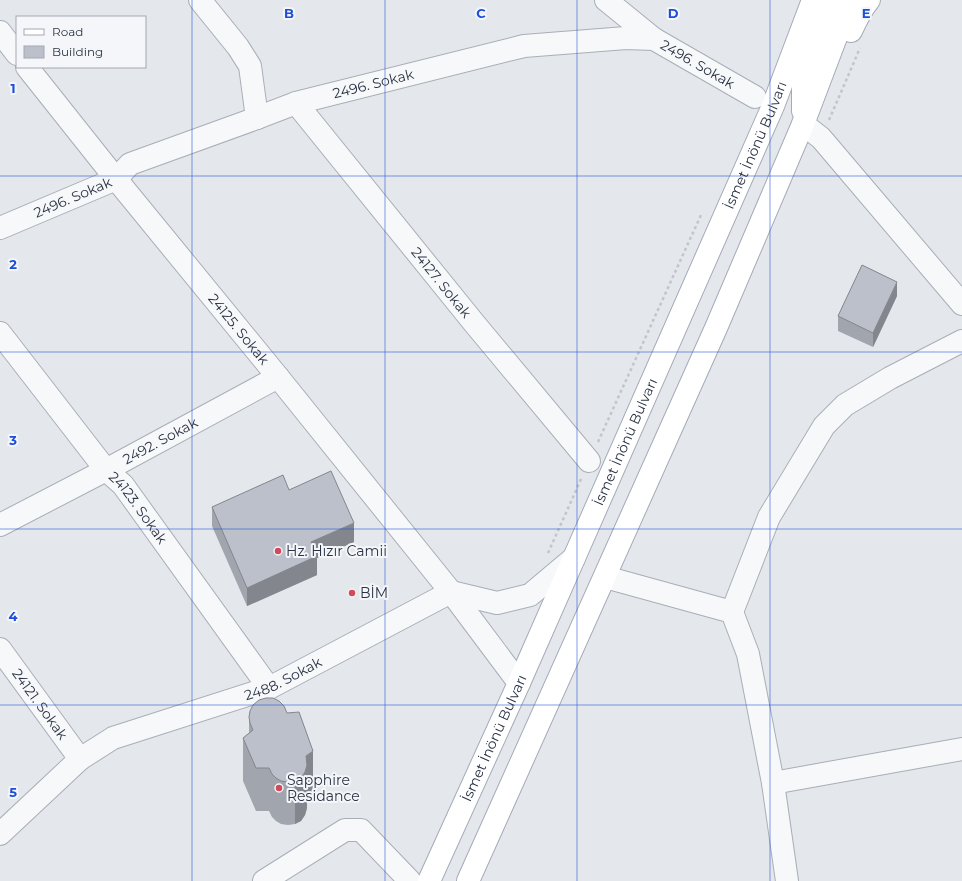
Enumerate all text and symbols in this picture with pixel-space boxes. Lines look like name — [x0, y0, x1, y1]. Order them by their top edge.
text: B — [284, 5, 294, 21]
text: C — [476, 5, 486, 21]
text: D — [668, 5, 679, 21]
text: E — [862, 5, 871, 21]
legend — [16, 16, 146, 68]
text: Road — [52, 24, 83, 39]
street label: 2496. Sokak — [657, 36, 739, 93]
text: Building — [52, 44, 103, 59]
street label: 2496. Sokak — [331, 65, 416, 102]
street label: İsmet İnönü Bulvarı — [720, 79, 791, 212]
text: 1 — [10, 80, 16, 96]
street label: 2496. Sokak — [31, 173, 115, 222]
street label: 24127. Sokak — [407, 244, 476, 322]
text: 2 — [9, 256, 17, 272]
street label: 24125. Sokak — [204, 290, 274, 369]
street label: İsmet İnönü Bulvarı — [589, 375, 661, 508]
street label: 2492. Sokak — [120, 413, 201, 468]
text: 3 — [8, 432, 17, 448]
street label: 24123. Sokak — [105, 468, 172, 548]
place label: Hz. Hızır Camii — [286, 542, 387, 560]
marker: Hz. Hızır Camii — [273, 546, 283, 556]
place label: BİM — [360, 584, 388, 602]
marker: BİM — [347, 588, 357, 598]
text: 4 — [9, 608, 18, 624]
street label: 2488. Sokak — [242, 653, 325, 704]
street label: 24121. Sokak — [8, 665, 72, 744]
street label: İsmet İnönü Bulvarı — [457, 672, 531, 804]
place label: Sapphire Residance — [287, 771, 360, 805]
marker: Sapphire Residance — [274, 783, 284, 793]
text: 5 — [9, 784, 17, 800]

